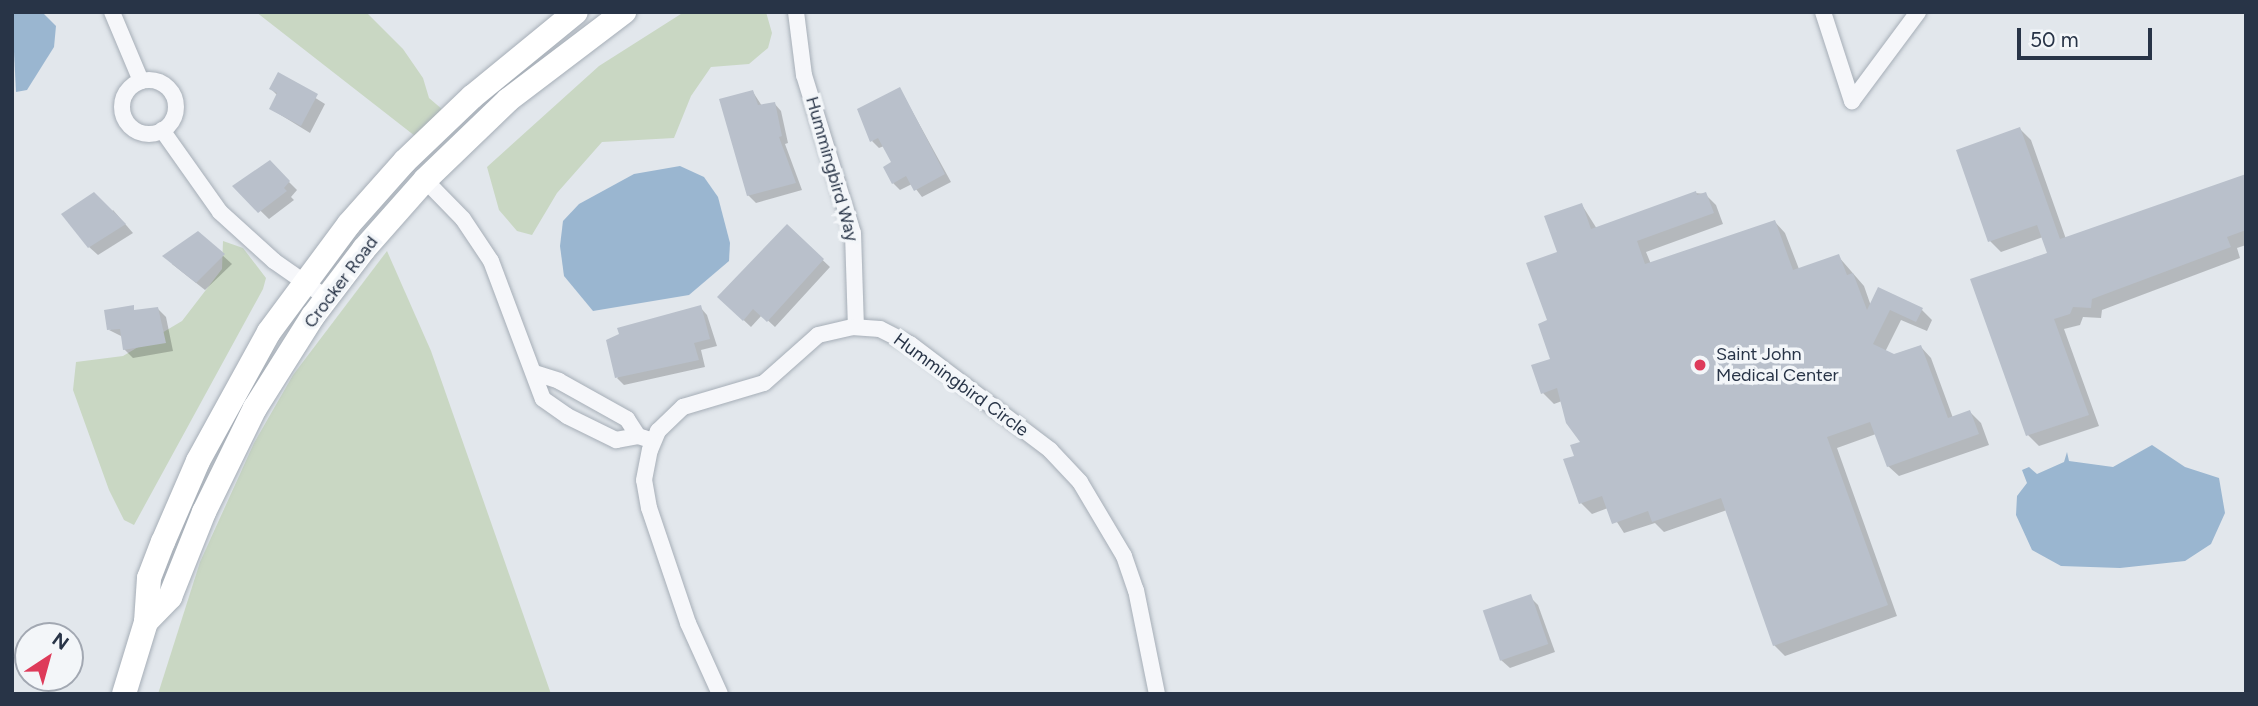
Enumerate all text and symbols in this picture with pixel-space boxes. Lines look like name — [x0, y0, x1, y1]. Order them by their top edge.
scale bar — [2020, 14, 2155, 58]
text: 50 m — [2030, 27, 2079, 52]
street label: Hummingbird Way — [801, 94, 863, 244]
street label: Crocker Road — [299, 232, 383, 332]
street label: Hummingbird Circle — [889, 329, 1033, 441]
place label: Saint John Medical Center — [1716, 344, 1839, 386]
marker: Saint John Medical Center — [1690, 355, 1710, 375]
north arrow — [14, 622, 84, 692]
text: N — [48, 628, 73, 655]

